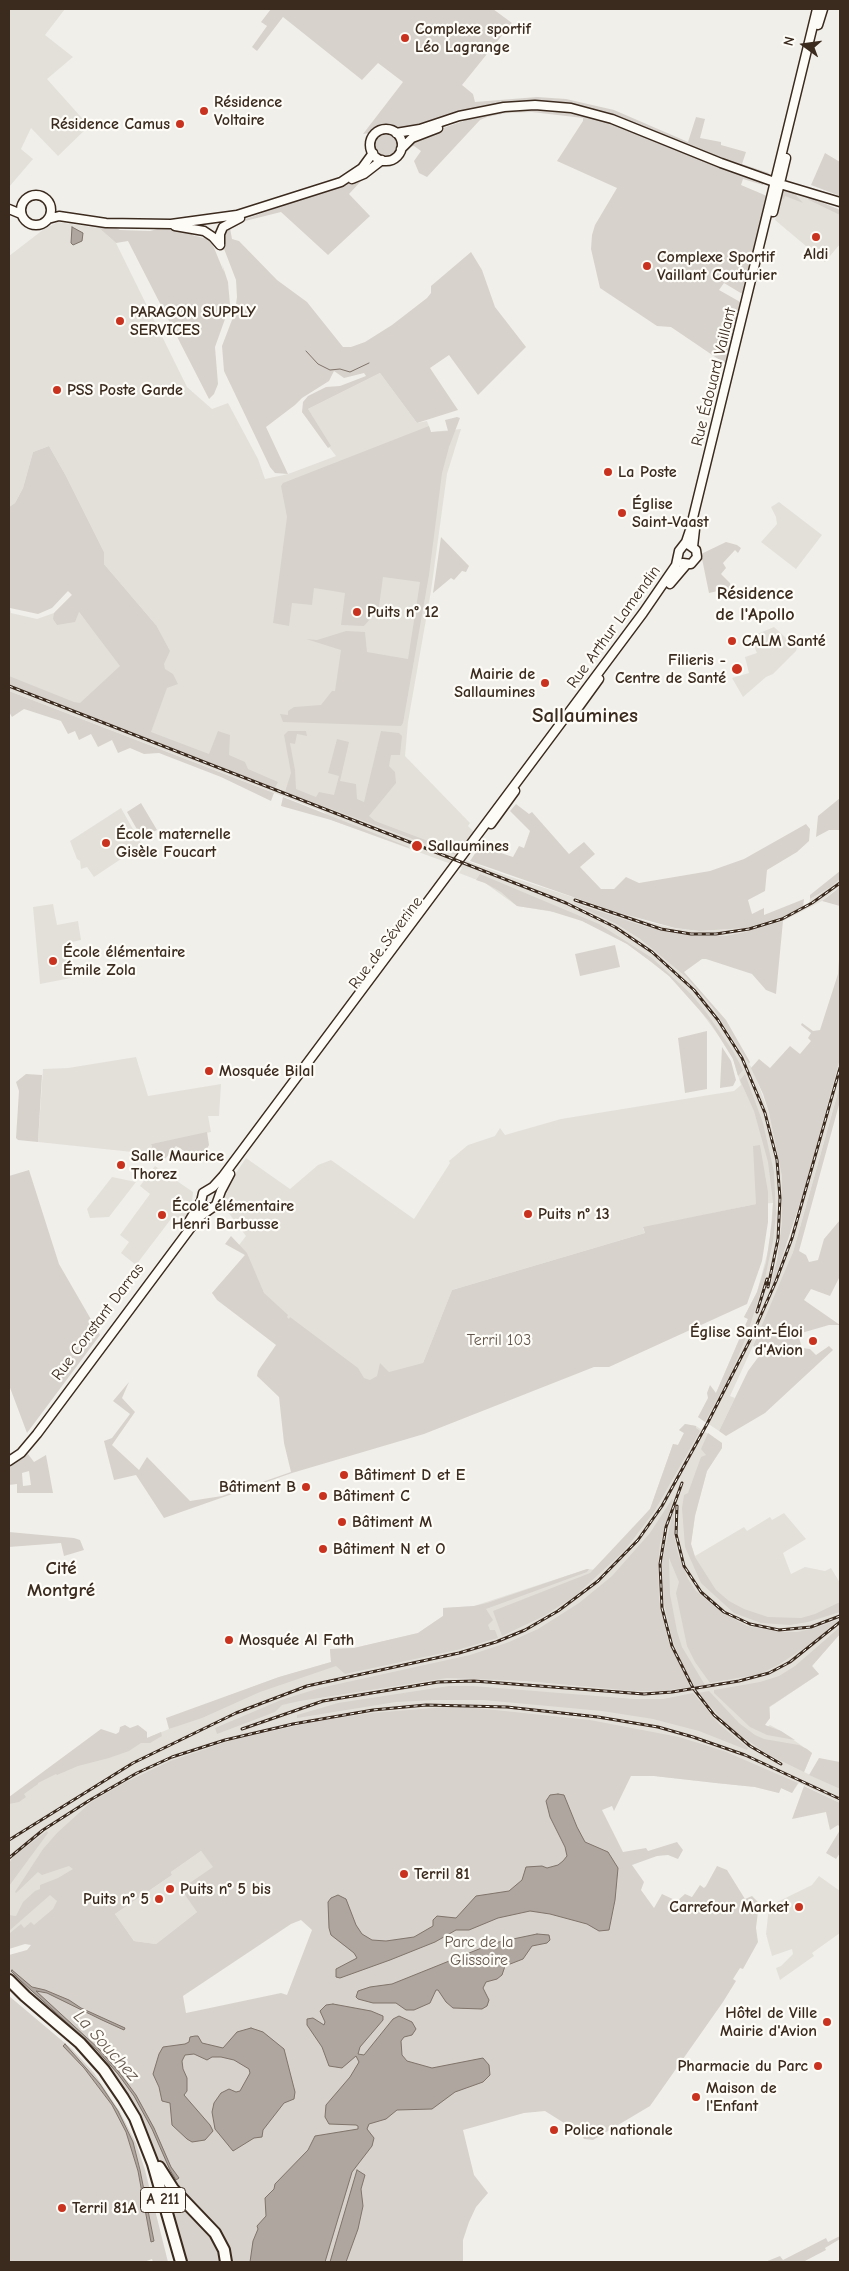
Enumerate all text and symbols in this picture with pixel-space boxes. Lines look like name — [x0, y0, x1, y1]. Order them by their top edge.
place label: Complexe sportif Léo Lagrange — [415, 19, 531, 57]
north arrow — [779, 20, 829, 70]
marker: Complexe sportif Léo Lagrange — [399, 32, 411, 44]
text: N — [780, 35, 798, 48]
place label: Résidence Voltaire — [214, 92, 282, 130]
marker: Résidence Voltaire — [198, 105, 210, 117]
place label: Résidence Camus — [51, 114, 170, 134]
marker: Résidence Camus — [174, 118, 186, 130]
marker: Aldi — [810, 231, 822, 243]
place label: Aldi — [804, 244, 828, 264]
place label: Complexe Sportif Vaillant Couturier — [657, 247, 777, 285]
marker: Complexe Sportif Vaillant Couturier — [641, 260, 653, 272]
place label: PARAGON SUPPLY SERVICES — [130, 302, 256, 340]
street label: Rue Édouard Vaillant — [688, 306, 740, 448]
marker: PARAGON SUPPLY SERVICES — [114, 315, 126, 327]
place label: PSS Poste Garde — [67, 380, 183, 400]
marker: PSS Poste Garde — [51, 384, 63, 396]
place label: La Poste — [618, 462, 677, 482]
marker: La Poste — [602, 466, 614, 478]
place label: Église Saint-Vaast — [632, 494, 709, 532]
marker: Église Saint-Vaast — [616, 507, 628, 519]
street label: Rue Arthur Lamendin — [563, 562, 665, 692]
district label: Résidence de l'Apollo — [715, 583, 795, 626]
place label: Puits n° 12 — [367, 602, 439, 622]
marker: Puits n° 12 — [351, 606, 363, 618]
place label: CALM Santé — [742, 631, 826, 651]
marker: CALM Santé — [726, 635, 738, 647]
place label: Filieris - Centre de Santé — [615, 650, 726, 688]
marker: Filieris - Centre de Santé — [730, 662, 744, 676]
place label: Mairie de Sallaumines — [454, 664, 535, 702]
marker: Mairie de Sallaumines — [539, 677, 551, 689]
district label: Sallaumines — [532, 703, 638, 729]
place label: École maternelle Gisèle Foucart — [116, 824, 231, 862]
place label: Sallaumines — [428, 836, 509, 856]
marker: École maternelle Gisèle Foucart — [100, 837, 112, 849]
marker: Sallaumines — [410, 839, 424, 853]
street label: Rue de Séverine — [345, 893, 427, 993]
place label: École élémentaire Émile Zola — [63, 942, 185, 980]
marker: École élémentaire Émile Zola — [47, 955, 59, 967]
place label: Mosquée Bilal — [219, 1061, 314, 1081]
marker: Mosquée Bilal — [203, 1065, 215, 1077]
place label: Salle Maurice Thorez — [131, 1146, 224, 1184]
marker: Salle Maurice Thorez — [115, 1159, 127, 1171]
place label: École élémentaire Henri Barbusse — [172, 1196, 294, 1234]
place label: Puits n° 13 — [538, 1204, 610, 1224]
marker: Puits n° 13 — [522, 1208, 534, 1220]
marker: École élémentaire Henri Barbusse — [156, 1209, 168, 1221]
street label: Rue Constant Darras — [48, 1260, 148, 1384]
place label: Église Saint-Éloi d'Avion — [690, 1322, 803, 1360]
park label: Terril 103 — [467, 1330, 531, 1350]
marker: Église Saint-Éloi d'Avion — [807, 1335, 819, 1347]
place label: Bâtiment D et E — [354, 1465, 465, 1485]
marker: Bâtiment D et E — [338, 1469, 350, 1481]
place label: Bâtiment B — [219, 1477, 296, 1497]
marker: Bâtiment B — [300, 1481, 312, 1493]
place label: Bâtiment C — [333, 1486, 410, 1506]
marker: Bâtiment C — [317, 1490, 329, 1502]
place label: Bâtiment M — [352, 1512, 432, 1532]
marker: Bâtiment M — [336, 1516, 348, 1528]
place label: Bâtiment N et O — [333, 1539, 445, 1559]
marker: Bâtiment N et O — [317, 1543, 329, 1555]
district label: Cité Montgré — [27, 1558, 95, 1602]
place label: Mosquée Al Fath — [239, 1630, 354, 1650]
marker: Mosquée Al Fath — [223, 1634, 235, 1646]
place label: Terril 81 — [414, 1864, 470, 1884]
marker: Terril 81 — [398, 1868, 410, 1880]
place label: Puits n° 5 bis — [180, 1879, 271, 1899]
marker: Puits n° 5 bis — [164, 1883, 176, 1895]
place label: Puits n° 5 — [83, 1889, 149, 1909]
marker: Puits n° 5 — [153, 1893, 165, 1905]
place label: Carrefour Market — [669, 1897, 789, 1917]
marker: Carrefour Market — [793, 1901, 805, 1913]
park label: Parc de la Glissoire — [444, 1932, 514, 1970]
place label: Hôtel de Ville Mairie d'Avion — [720, 2003, 817, 2041]
water label: La Souchez — [69, 2006, 143, 2086]
marker: Hôtel de Ville Mairie d'Avion — [821, 2016, 833, 2028]
place label: Pharmacie du Parc — [678, 2056, 808, 2076]
marker: Pharmacie du Parc — [812, 2060, 824, 2072]
place label: Maison de l'Enfant — [706, 2078, 777, 2116]
marker: Maison de l'Enfant — [690, 2091, 702, 2103]
place label: Police nationale — [564, 2120, 673, 2140]
marker: Police nationale — [548, 2124, 560, 2136]
road number: A 211 — [140, 2188, 186, 2212]
place label: Terril 81A — [72, 2198, 137, 2218]
marker: Terril 81A — [56, 2202, 68, 2214]

